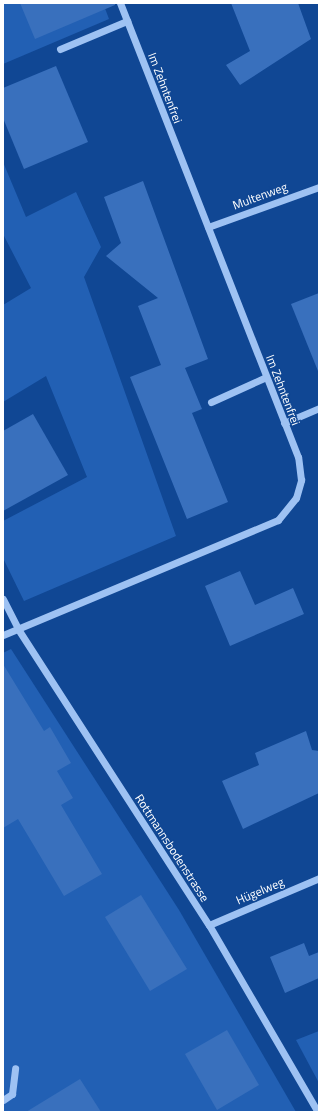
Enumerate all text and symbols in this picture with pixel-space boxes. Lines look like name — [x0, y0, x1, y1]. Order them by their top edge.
street label: Im Zehntenfrei — [145, 51, 185, 125]
street label: Multenweg — [231, 179, 289, 213]
street label: Im Zehntenfrei — [263, 353, 303, 427]
street label: Rottmannsbodenstrasse — [132, 792, 212, 904]
street label: Hügelweg — [234, 874, 286, 908]

